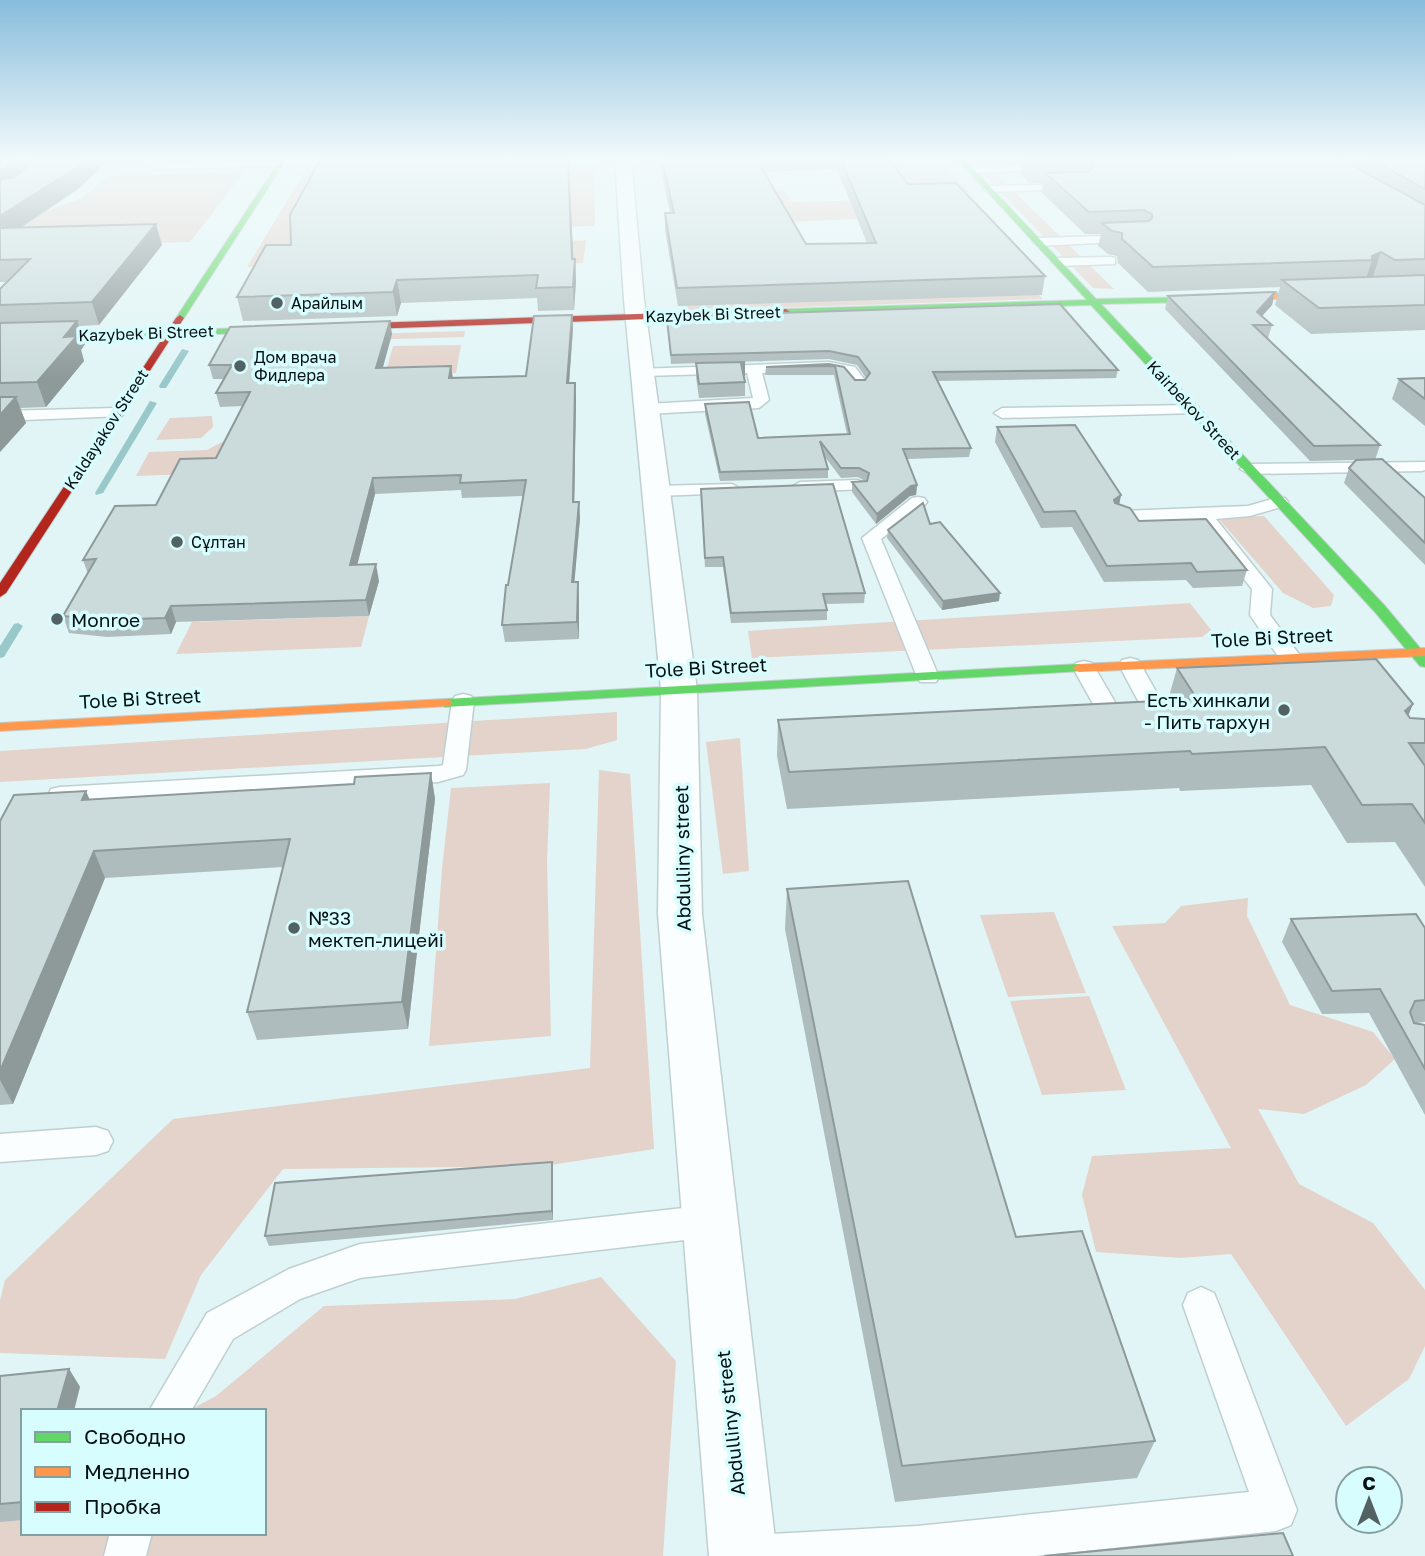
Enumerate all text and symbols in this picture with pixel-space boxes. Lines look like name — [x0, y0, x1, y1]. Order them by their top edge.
place label: Арайлым — [291, 293, 363, 313]
marker: Арайлым — [269, 295, 285, 311]
street label: Kazybek Bi Street — [645, 302, 781, 326]
street label: Kazybek Bi Street — [78, 321, 214, 345]
place label: Дом врача Фидлера — [254, 347, 336, 385]
street label: Kairbekov Street — [1143, 356, 1245, 464]
marker: Дом врача Фидлера — [232, 358, 248, 374]
street label: Kaldayakov Street — [60, 365, 152, 493]
place label: Сұлтан — [191, 532, 246, 552]
marker: Сұлтан — [169, 534, 185, 550]
place label: Monroe — [71, 608, 140, 631]
marker: Monroe — [49, 611, 65, 627]
street label: Tole Bi Street — [1211, 622, 1333, 652]
street label: Tole Bi Street — [645, 652, 767, 682]
street label: Tole Bi Street — [79, 683, 201, 713]
place label: Есть хинкали - Пить тархун — [1144, 688, 1270, 733]
marker: Есть хинкали - Пить тархун — [1276, 702, 1292, 718]
street label: Abdulliny street — [669, 785, 695, 931]
place label: №33 мектеп-лицейі — [308, 906, 444, 951]
marker: №33 мектеп-лицейі — [286, 920, 302, 936]
street label: Abdulliny street — [711, 1349, 749, 1497]
legend — [21, 1409, 266, 1535]
text: Свободно — [84, 1423, 186, 1449]
text: Медленно — [84, 1458, 190, 1484]
north arrow — [1334, 1465, 1404, 1535]
text: С — [1362, 1471, 1376, 1494]
text: Пробка — [84, 1493, 162, 1519]

